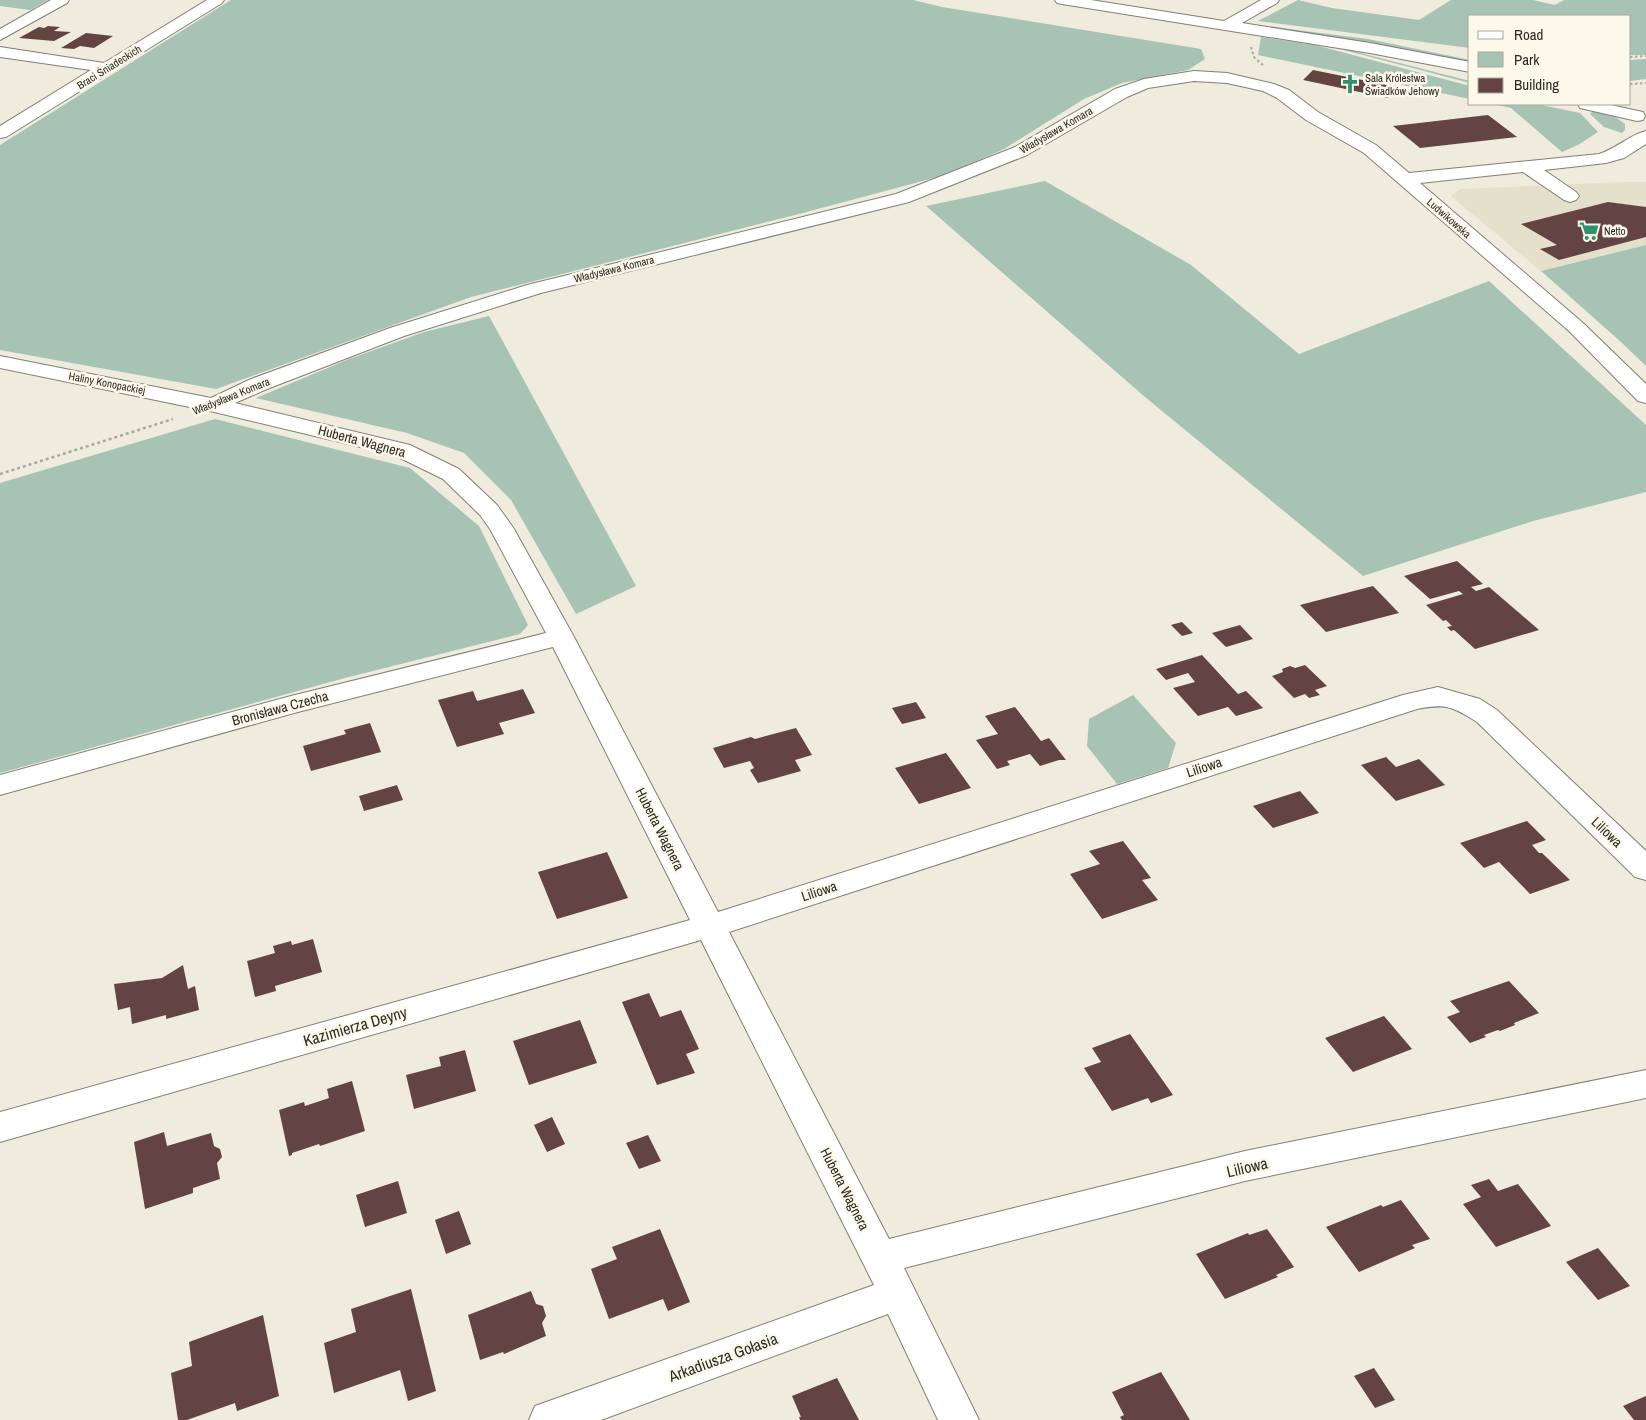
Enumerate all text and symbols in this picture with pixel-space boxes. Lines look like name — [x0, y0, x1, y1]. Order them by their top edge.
legend — [1468, 15, 1631, 105]
text: Road — [1514, 24, 1543, 45]
street label: Braci Śniadeckich — [74, 42, 144, 92]
text: Park — [1514, 49, 1540, 70]
place label: Sala Królestwa Świadków Jehowy — [1365, 71, 1440, 98]
church icon: Sala Królestwa Świadków Jehowy — [1339, 73, 1361, 95]
text: Building — [1514, 74, 1559, 95]
street label: Władysława Komara — [1017, 103, 1095, 157]
street label: Ludwikowska — [1424, 195, 1474, 241]
supermarket icon: Netto — [1578, 220, 1600, 242]
place label: Netto — [1604, 224, 1626, 238]
street label: Władysława Komara — [572, 252, 656, 286]
street label: Haliny Konopackiej — [68, 369, 146, 397]
street label: Władysława Komara — [190, 374, 272, 418]
street label: Huberta Wagnera — [316, 421, 408, 462]
street label: Bronisława Czecha — [230, 686, 331, 729]
street label: Liliowa — [1184, 753, 1225, 781]
street label: Huberta Wagnera — [632, 785, 689, 874]
street label: Liliowa — [1588, 813, 1627, 852]
street label: Liliowa — [799, 877, 840, 905]
street label: Kazimierza Deyny — [300, 1001, 410, 1051]
street label: Huberta Wagnera — [817, 1145, 874, 1234]
street label: Liliowa — [1224, 1151, 1270, 1182]
street label: Arkadiusza Gołasia — [665, 1327, 781, 1387]

